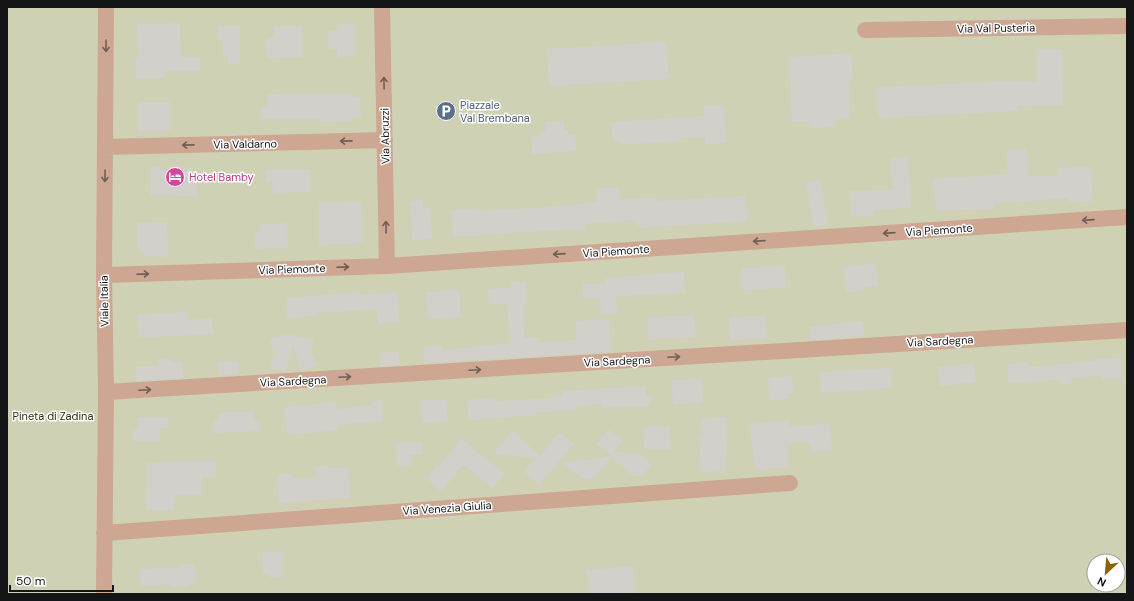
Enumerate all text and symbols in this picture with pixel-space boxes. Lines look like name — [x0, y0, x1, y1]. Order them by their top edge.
street label: Via Val Pusteria — [957, 20, 1035, 36]
one-way arrow — [102, 39, 110, 52]
one-way arrow — [380, 77, 388, 90]
place label: Piazzale Val Brembana — [460, 98, 530, 125]
parking icon: Piazzale Val Brembana — [435, 100, 457, 122]
street label: Via Abruzzi — [378, 108, 392, 164]
street label: Via Valdarno — [213, 136, 277, 152]
one-way arrow — [340, 138, 353, 145]
one-way arrow — [182, 141, 195, 149]
hotel icon: Hotel Bamby — [164, 166, 186, 188]
one-way arrow — [101, 169, 109, 182]
place label: Hotel Bamby — [189, 170, 254, 184]
one-way arrow — [1082, 216, 1095, 223]
one-way arrow — [383, 221, 390, 234]
street label: Via Piemonte — [905, 221, 973, 239]
one-way arrow — [882, 229, 895, 236]
one-way arrow — [753, 238, 766, 245]
street label: Via Piemonte — [582, 242, 650, 260]
one-way arrow — [553, 251, 566, 258]
street label: Via Piemonte — [258, 261, 326, 277]
one-way arrow — [336, 263, 349, 271]
one-way arrow — [136, 270, 149, 278]
street label: Viale Italia — [97, 275, 111, 327]
street label: Via Sardegna — [906, 332, 974, 350]
street label: Via Sardegna — [583, 352, 651, 370]
one-way arrow — [667, 354, 680, 361]
one-way arrow — [468, 366, 481, 373]
street label: Via Sardegna — [259, 372, 327, 390]
one-way arrow — [338, 374, 351, 381]
one-way arrow — [138, 386, 151, 393]
park label: Pineta di Zadina — [13, 409, 93, 423]
street label: Via Venezia Giulia — [402, 498, 492, 518]
north arrow — [1086, 553, 1126, 593]
scale bar — [10, 567, 113, 593]
text: 50 m — [16, 573, 45, 589]
text: N — [1095, 574, 1108, 590]

